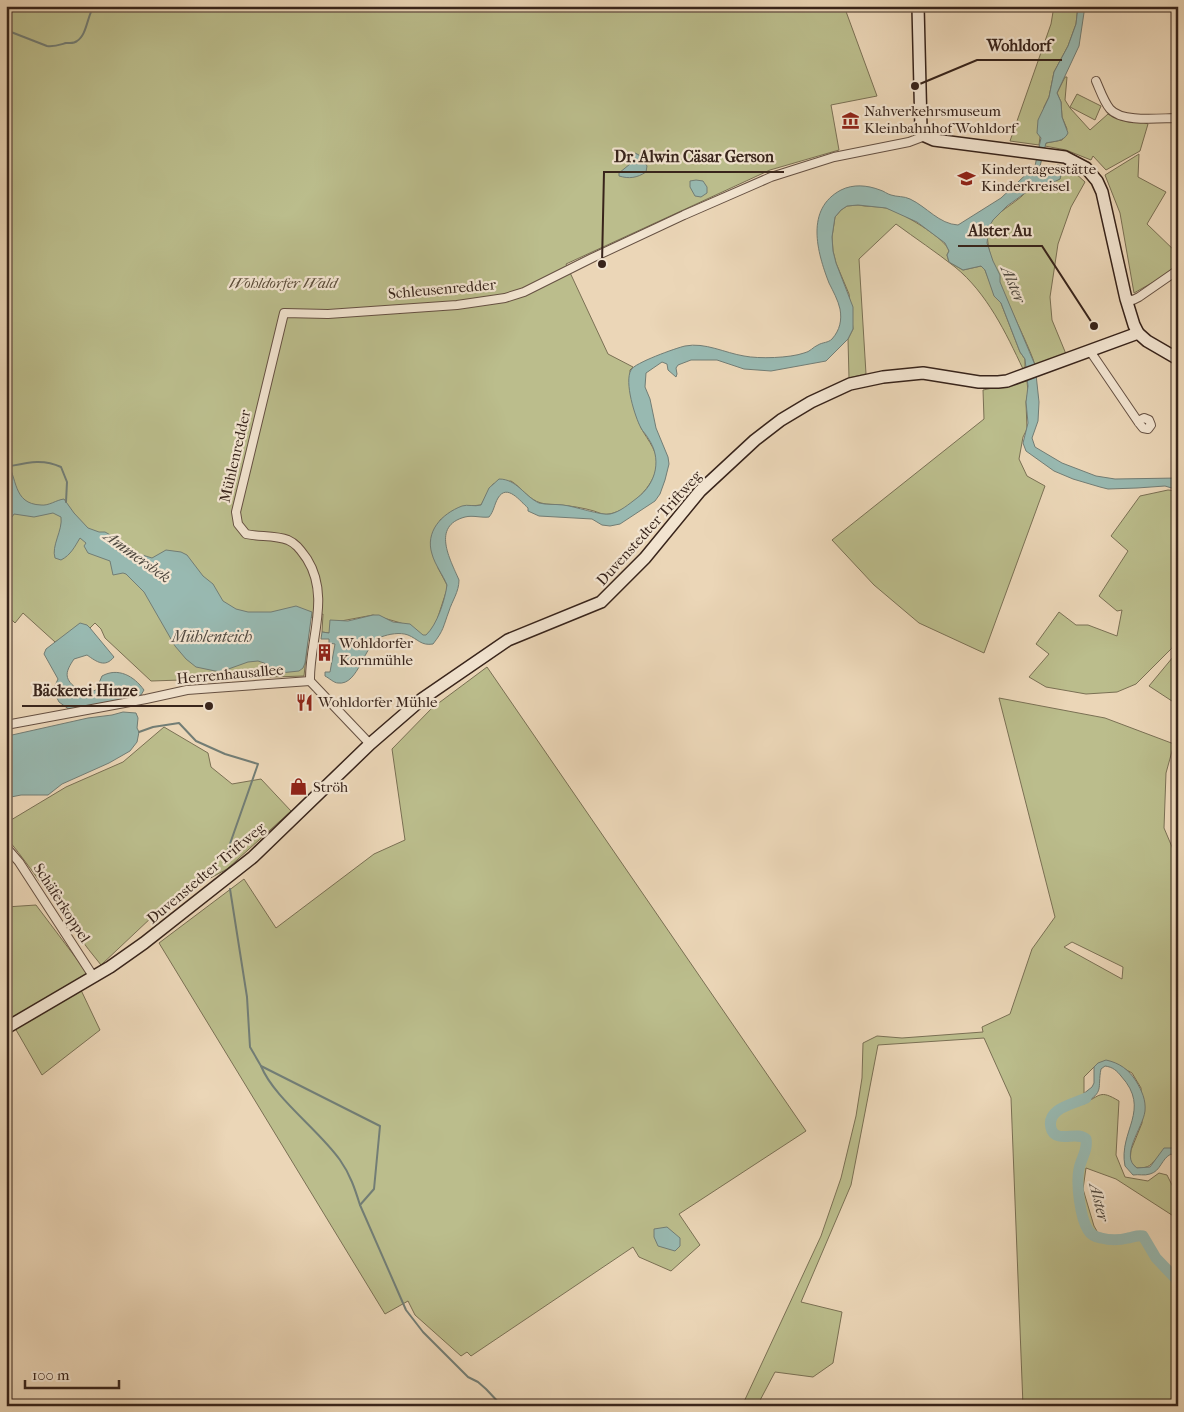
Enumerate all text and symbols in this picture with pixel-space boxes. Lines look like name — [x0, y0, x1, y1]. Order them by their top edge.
callout: Wohldorf — [977, 29, 1062, 60]
text: Wohldorf — [986, 36, 1055, 55]
place label: Nahverkehrsmuseum Kleinbahnhof Wohldorf — [864, 102, 1019, 137]
museum icon: Nahverkehrsmuseum Kleinbahnhof Wohldorf — [840, 110, 860, 130]
callout: Dr. Alwin Cäsar Gerson — [604, 141, 784, 172]
text: Dr. Alwin Cäsar Gerson — [614, 147, 775, 166]
place label: Kindertagesstätte Kinderkreisel — [981, 160, 1097, 195]
school or university icon: Kindertagesstätte Kinderkreisel — [957, 168, 977, 188]
callout: Alster Au — [958, 215, 1042, 246]
text: Alster Au — [967, 221, 1033, 240]
water label: Alster — [997, 261, 1031, 307]
park label: Wohldorfer Wald — [229, 274, 339, 292]
street label: Schleusenredder — [387, 275, 497, 303]
street label: Mühlenredder — [216, 407, 255, 504]
street label: Duvenstedter Triftweg — [593, 466, 706, 589]
water label: Ammersbek — [99, 525, 175, 587]
water label: Mühlenteich — [171, 627, 252, 646]
place label: Wohldorfer Kornmühle — [338, 634, 414, 669]
building icon: Wohldorfer Kornmühle — [315, 642, 335, 662]
street label: Herrenhausallee — [176, 660, 285, 688]
callout: Bäckerei Hinze — [22, 675, 148, 706]
text: Bäckerei Hinze — [32, 681, 138, 700]
restaurant icon: Wohldorfer Mühle — [294, 692, 314, 712]
place label: Wohldorfer Mühle — [317, 693, 438, 711]
shop icon: Ströh — [289, 777, 309, 797]
place label: Ströh — [313, 778, 349, 796]
street label: Duvenstedter Triftweg — [143, 818, 269, 928]
street label: Schäferkoppel — [30, 860, 94, 946]
water label: Alster — [1085, 1179, 1114, 1225]
scale bar — [25, 1357, 119, 1389]
text: 100 m — [32, 1366, 70, 1384]

